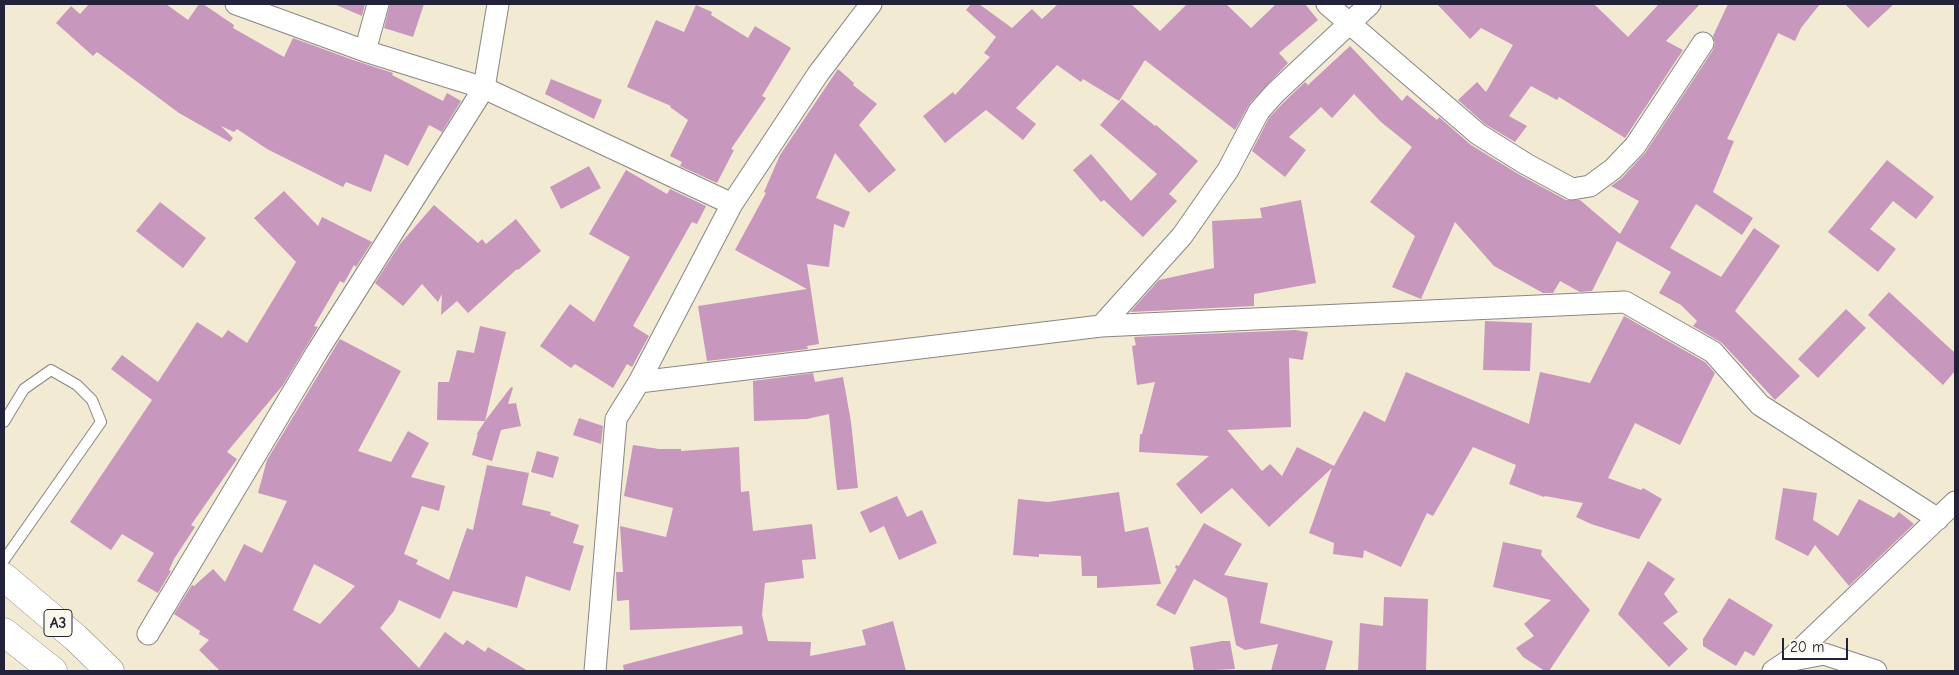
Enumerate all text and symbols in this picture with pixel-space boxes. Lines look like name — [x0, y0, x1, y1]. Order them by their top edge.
road number: A3 — [44, 610, 72, 636]
scale bar — [1784, 628, 1850, 660]
text: 20 m — [1790, 638, 1824, 656]

